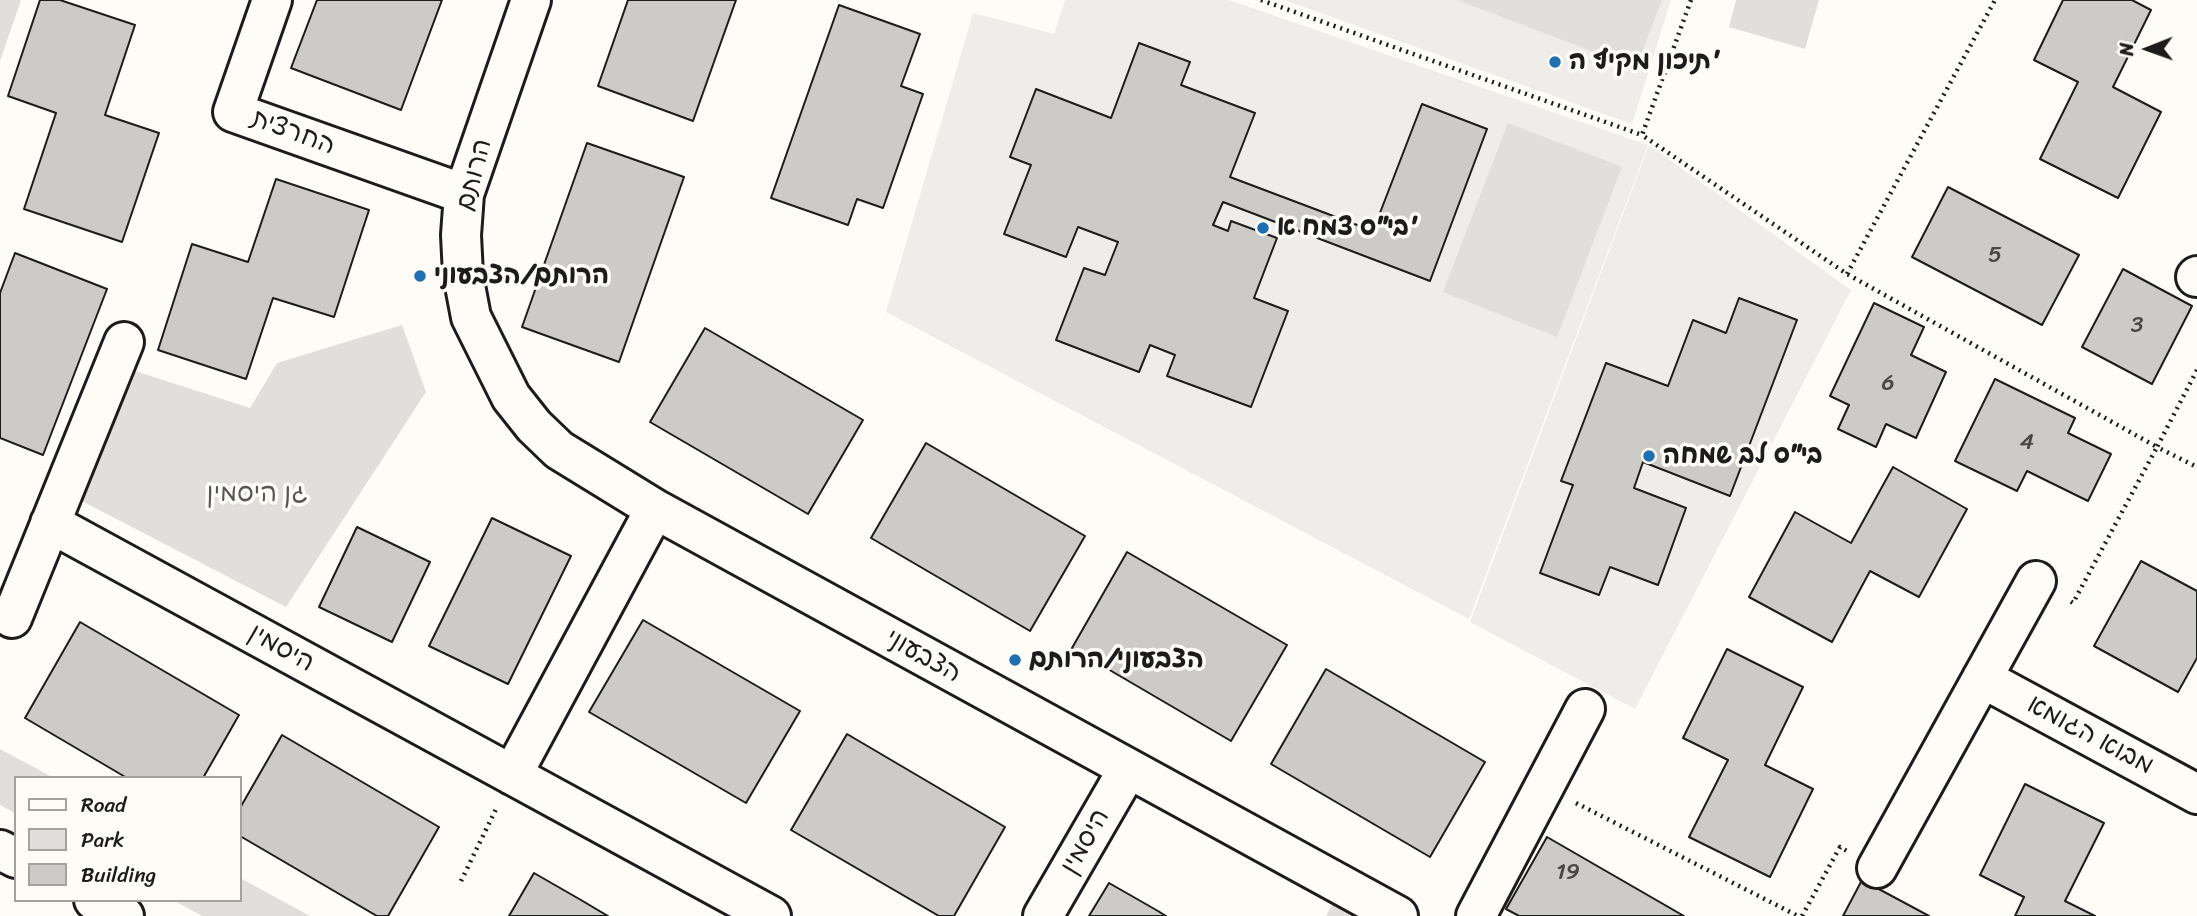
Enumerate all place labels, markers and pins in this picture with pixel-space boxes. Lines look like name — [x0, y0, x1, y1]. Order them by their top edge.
place label: תיכון מקיף ה' — [1569, 46, 1721, 78]
marker: תיכון מקיף ה' — [1547, 54, 1563, 70]
place label: בי"ס צמח א' — [1277, 212, 1419, 244]
marker: בי"ס צמח א' — [1255, 220, 1271, 236]
place label: הרותם/הצבעוני — [434, 260, 609, 292]
marker: הרותם/הצבעוני — [412, 268, 428, 284]
place label: בי"ס לב שמחה — [1663, 440, 1823, 472]
marker: בי"ס לב שמחה — [1641, 448, 1657, 464]
place label: הצבעוני/הרותם — [1029, 644, 1204, 676]
marker: הצבעוני/הרותם — [1007, 652, 1023, 668]

